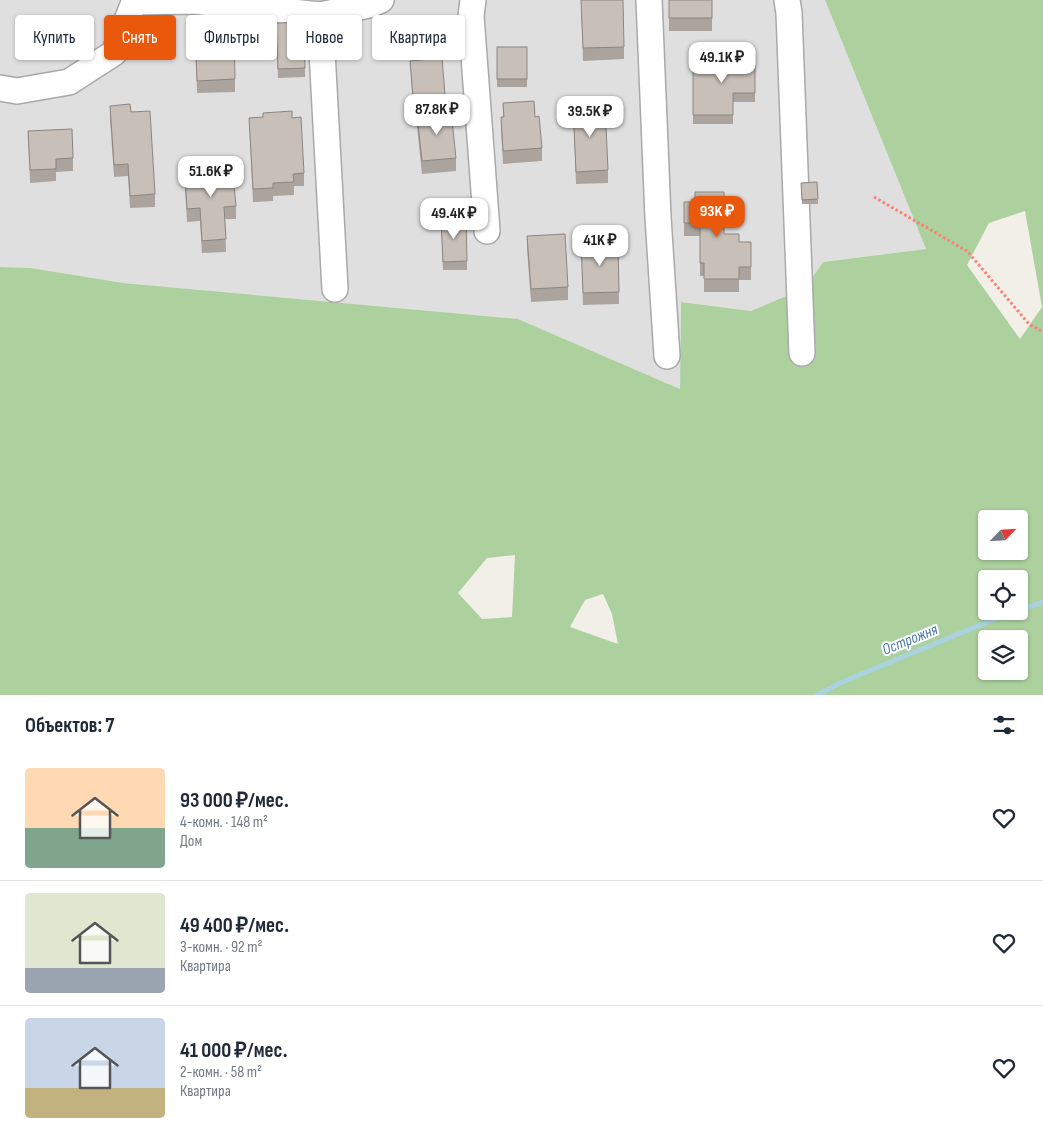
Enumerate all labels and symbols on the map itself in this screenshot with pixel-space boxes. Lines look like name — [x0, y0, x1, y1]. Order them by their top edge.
pin: 49.1K ₽ — [676, 42, 768, 84]
pin: 87.8K ₽ — [391, 94, 483, 136]
pin: 39.5K ₽ — [544, 96, 636, 138]
pin: 51.6K ₽ — [165, 156, 257, 198]
pin: 93K ₽ — [682, 196, 752, 238]
pin: 49.4K ₽ — [408, 198, 500, 240]
pin: 41K ₽ — [565, 224, 635, 267]
north arrow — [978, 510, 1028, 560]
water label: Острожня — [880, 620, 941, 660]

